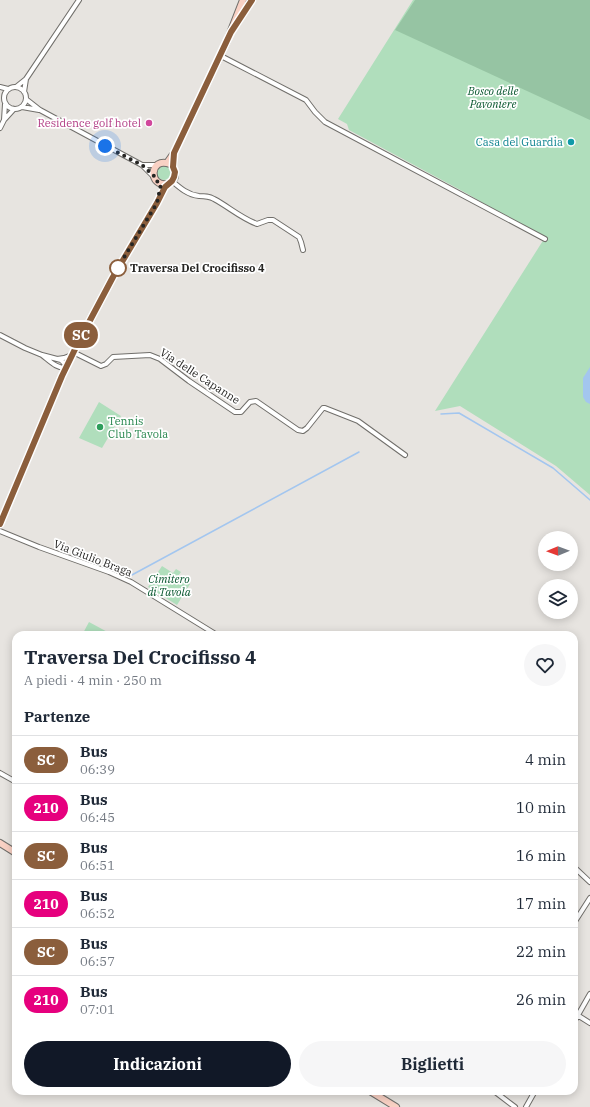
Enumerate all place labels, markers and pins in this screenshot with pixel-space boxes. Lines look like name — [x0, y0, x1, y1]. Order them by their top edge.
place label: Residence golf hotel — [38, 116, 141, 130]
marker: Residence golf hotel — [144, 118, 154, 128]
place label: Casa del Guardia — [476, 135, 563, 149]
marker: Casa del Guardia — [566, 137, 576, 147]
marker: Traversa Del Crocifisso 4 — [109, 259, 127, 277]
place label: Traversa Del Crocifisso 4 — [130, 261, 265, 275]
place label: Tennis Club Tavola — [108, 414, 168, 441]
marker: Tennis Club Tavola — [95, 422, 105, 432]

